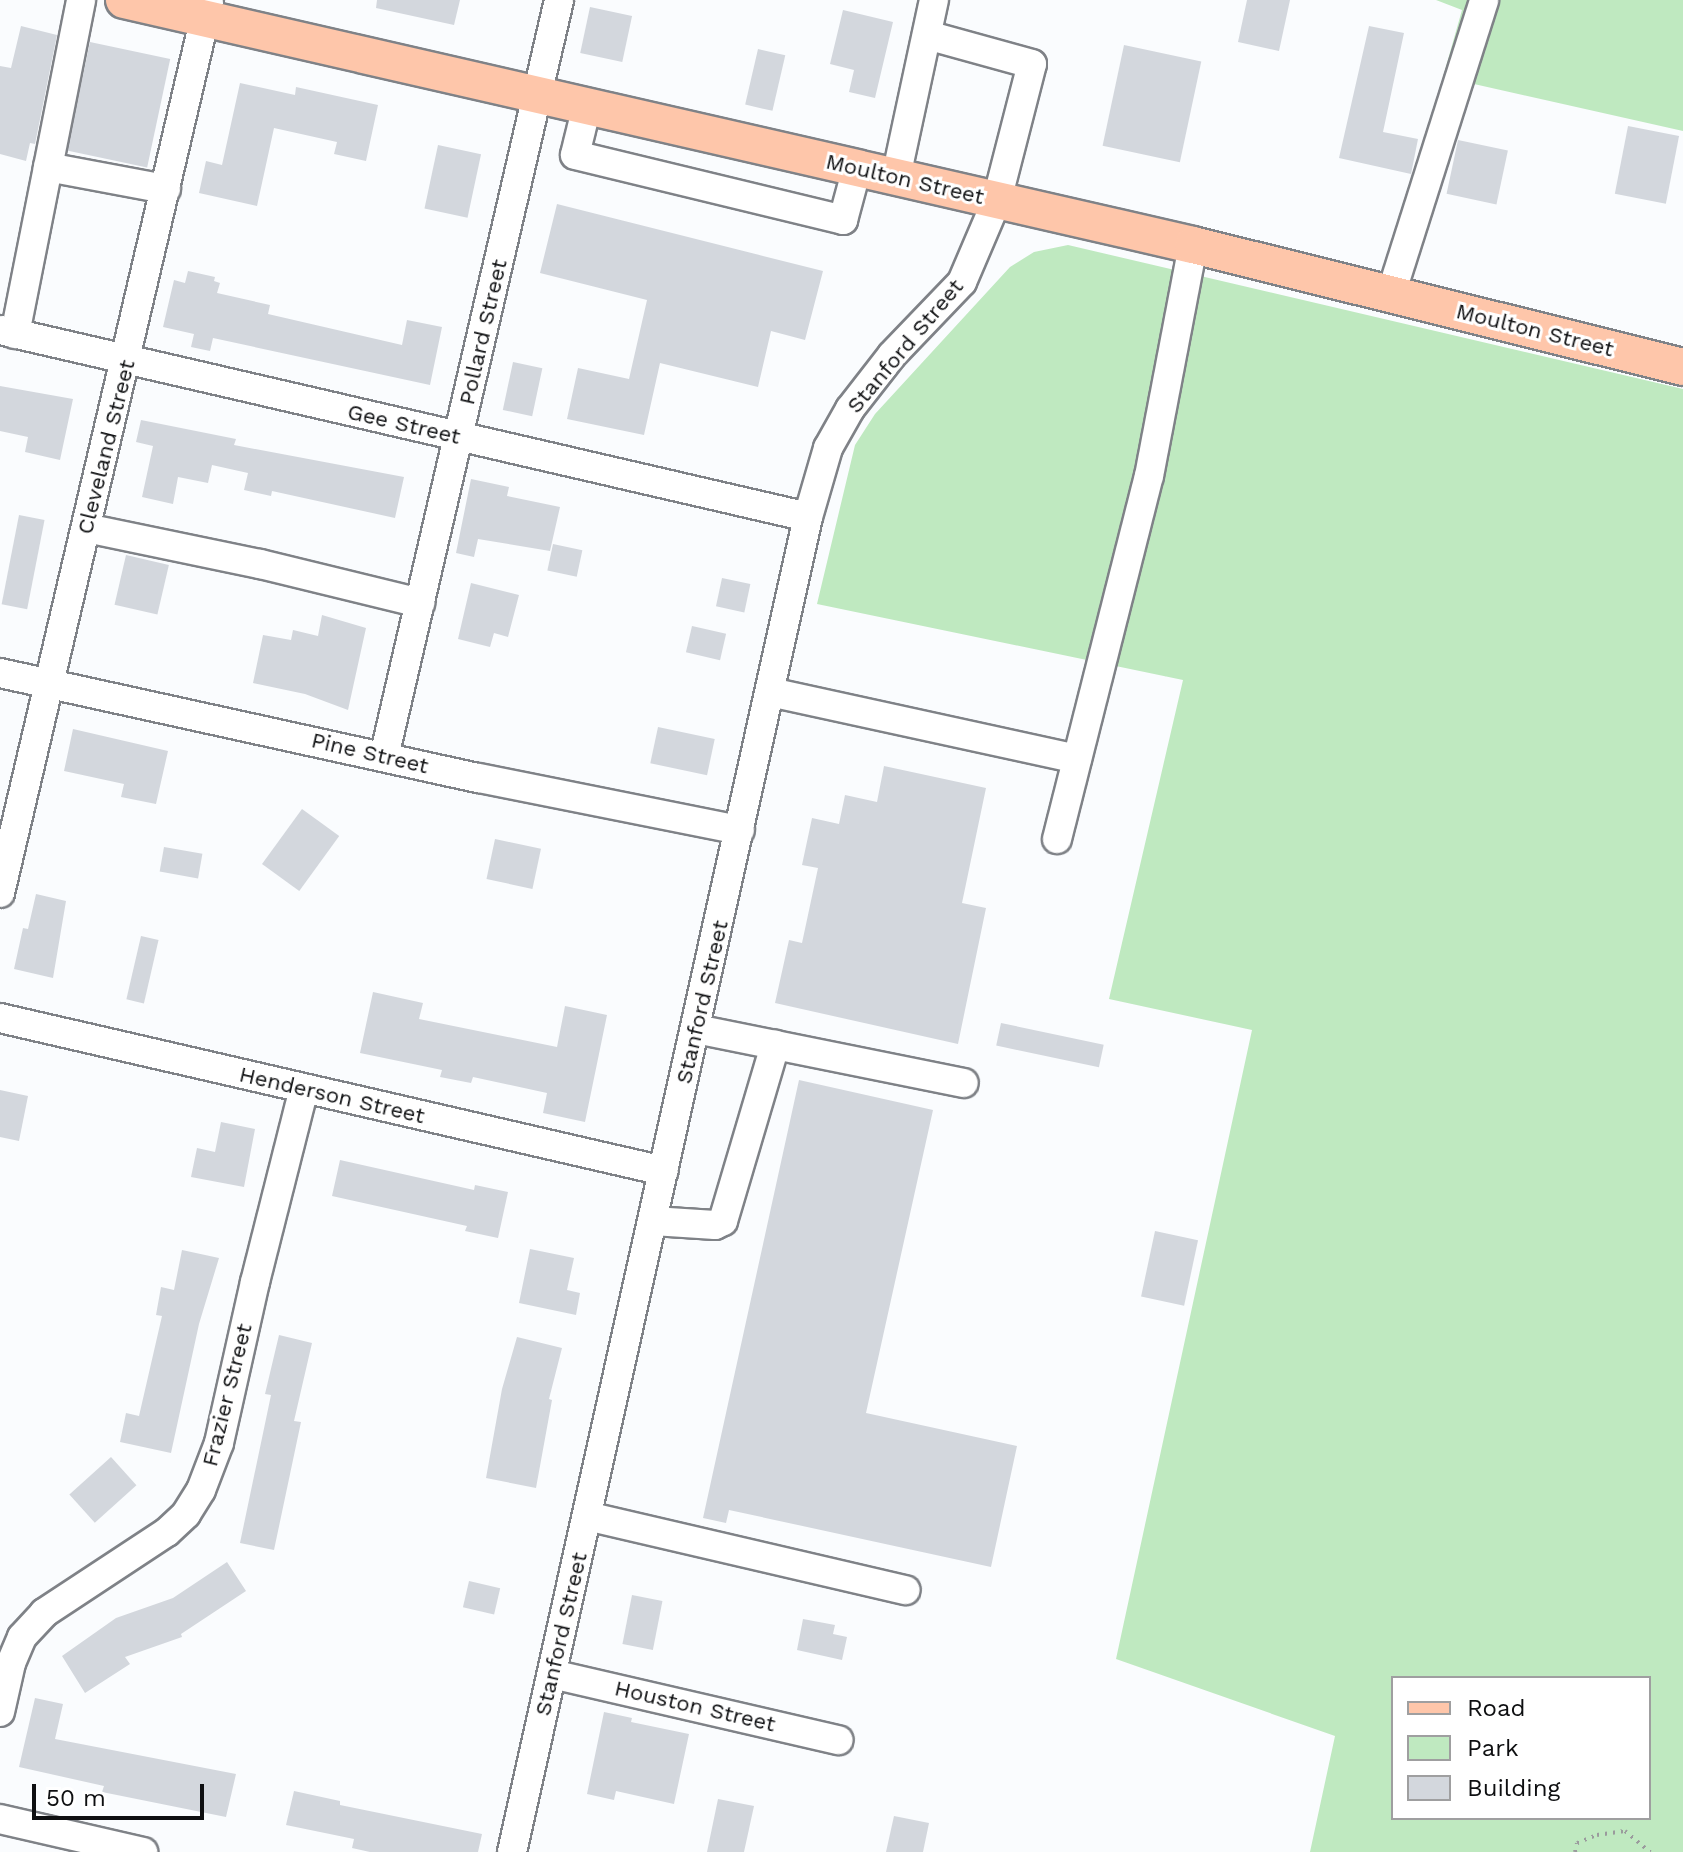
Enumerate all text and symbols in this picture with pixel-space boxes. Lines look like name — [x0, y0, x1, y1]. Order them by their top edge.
street label: Moulton Street — [823, 148, 987, 210]
street label: Pollard Street — [453, 257, 513, 407]
street label: Stanford Street — [841, 274, 969, 418]
street label: Moulton Street — [1453, 298, 1617, 362]
street label: Cleveland Street — [72, 357, 140, 537]
street label: Gee Street — [345, 398, 463, 450]
street label: Pine Street — [309, 727, 431, 779]
street label: Stanford Street — [670, 918, 734, 1086]
street label: Henderson Street — [237, 1061, 427, 1129]
street label: Frazier Street — [196, 1321, 258, 1469]
street label: Stanford Street — [529, 1550, 593, 1718]
street label: Houston Street — [612, 1675, 778, 1737]
legend — [1391, 1676, 1651, 1820]
text: Road — [1467, 1694, 1526, 1722]
text: Park — [1467, 1734, 1519, 1762]
scale bar — [36, 1768, 208, 1818]
text: Building — [1467, 1774, 1560, 1802]
text: 50 m — [46, 1784, 106, 1812]

